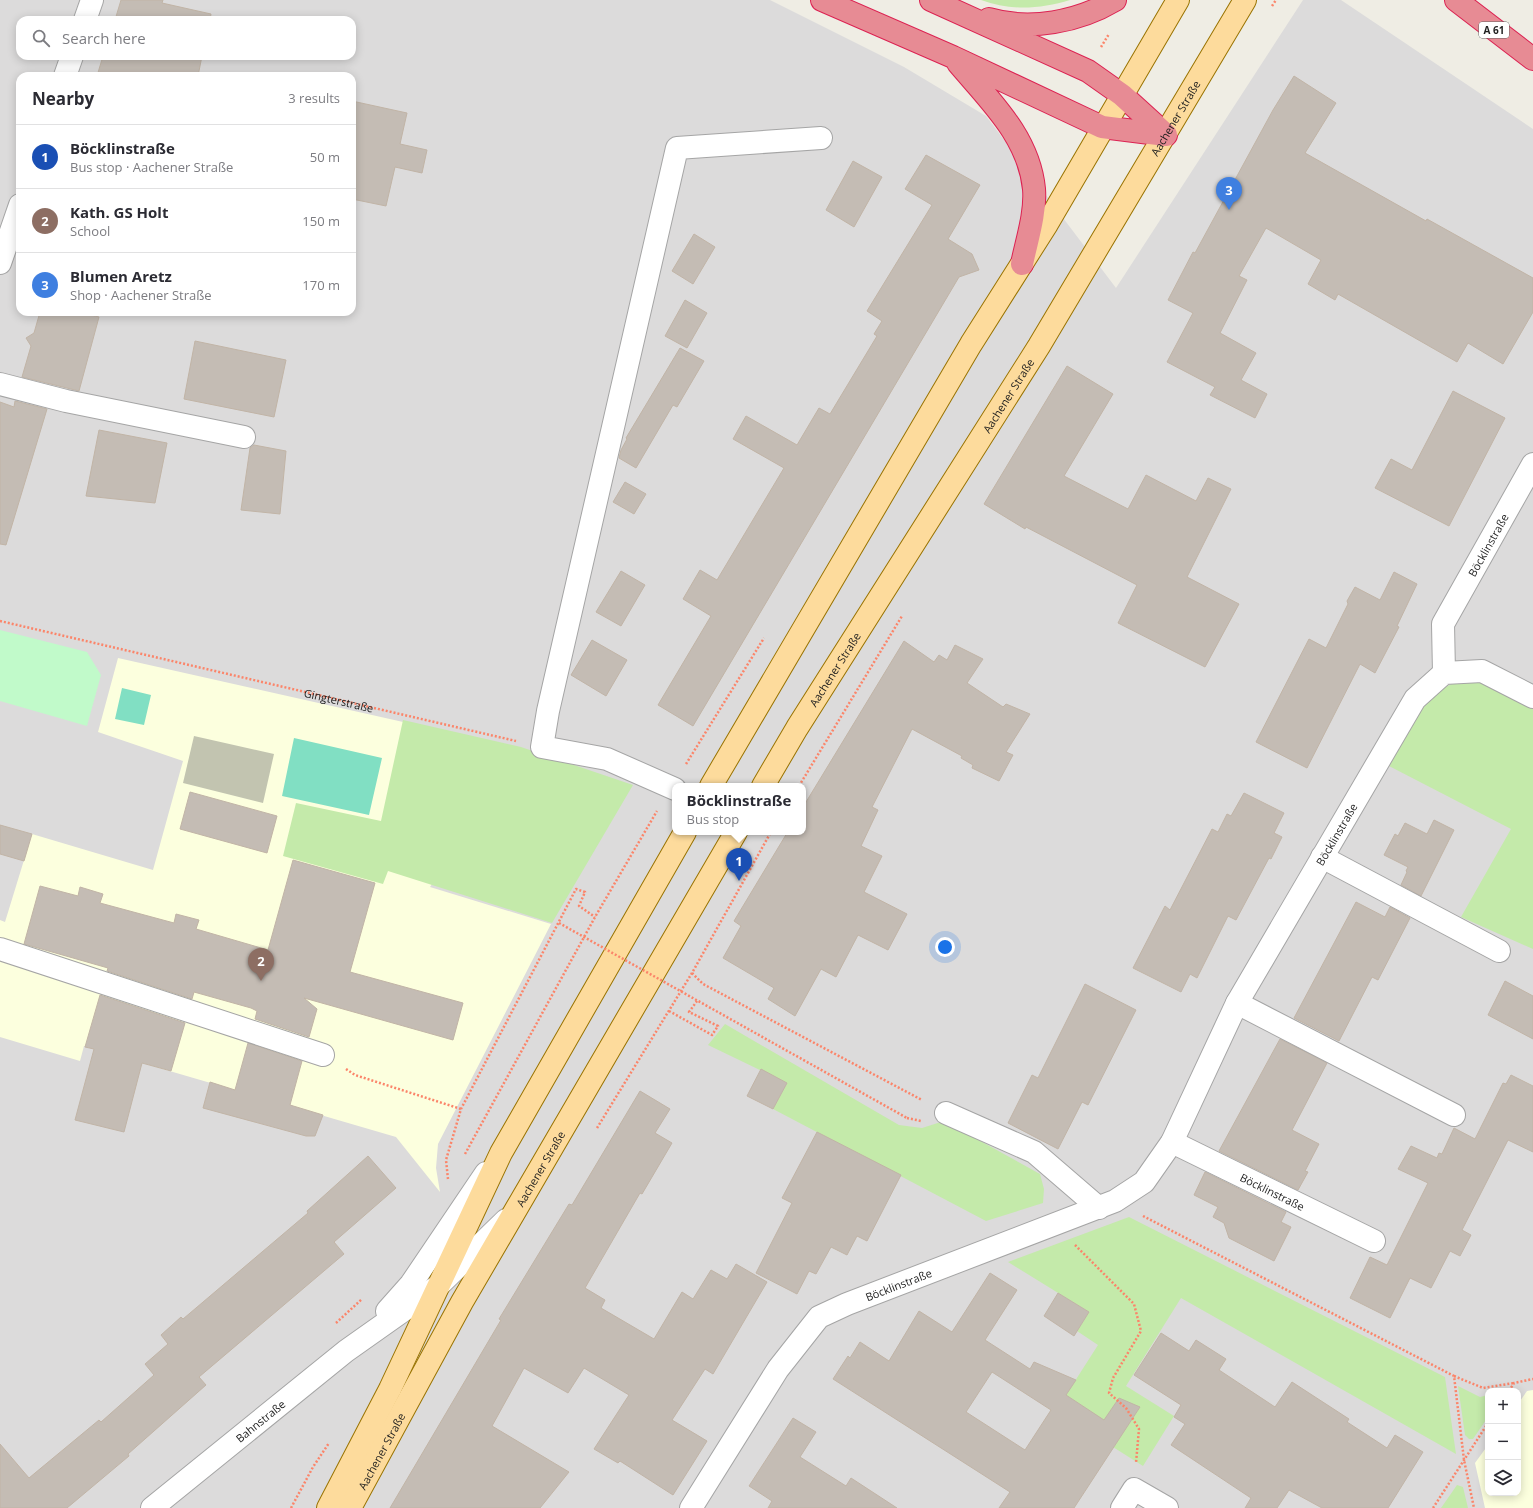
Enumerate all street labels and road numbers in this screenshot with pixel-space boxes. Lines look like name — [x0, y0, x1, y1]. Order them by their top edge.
road number: A 61 — [1479, 22, 1509, 38]
street label: Aachener Straße — [1147, 77, 1203, 158]
street label: Aachener Straße — [979, 355, 1037, 435]
street label: Böcklinstraße — [1464, 511, 1511, 579]
street label: Aachener Straße — [805, 629, 863, 709]
street label: Gingterstraße — [303, 684, 375, 715]
street label: Böcklinstraße — [1312, 800, 1360, 868]
street label: Aachener Straße — [512, 1128, 568, 1209]
street label: Böcklinstraße — [1238, 1169, 1307, 1213]
street label: Böcklinstraße — [863, 1265, 934, 1304]
street label: Bahnstraße — [232, 1396, 288, 1445]
street label: Aachener Straße — [354, 1410, 408, 1492]

